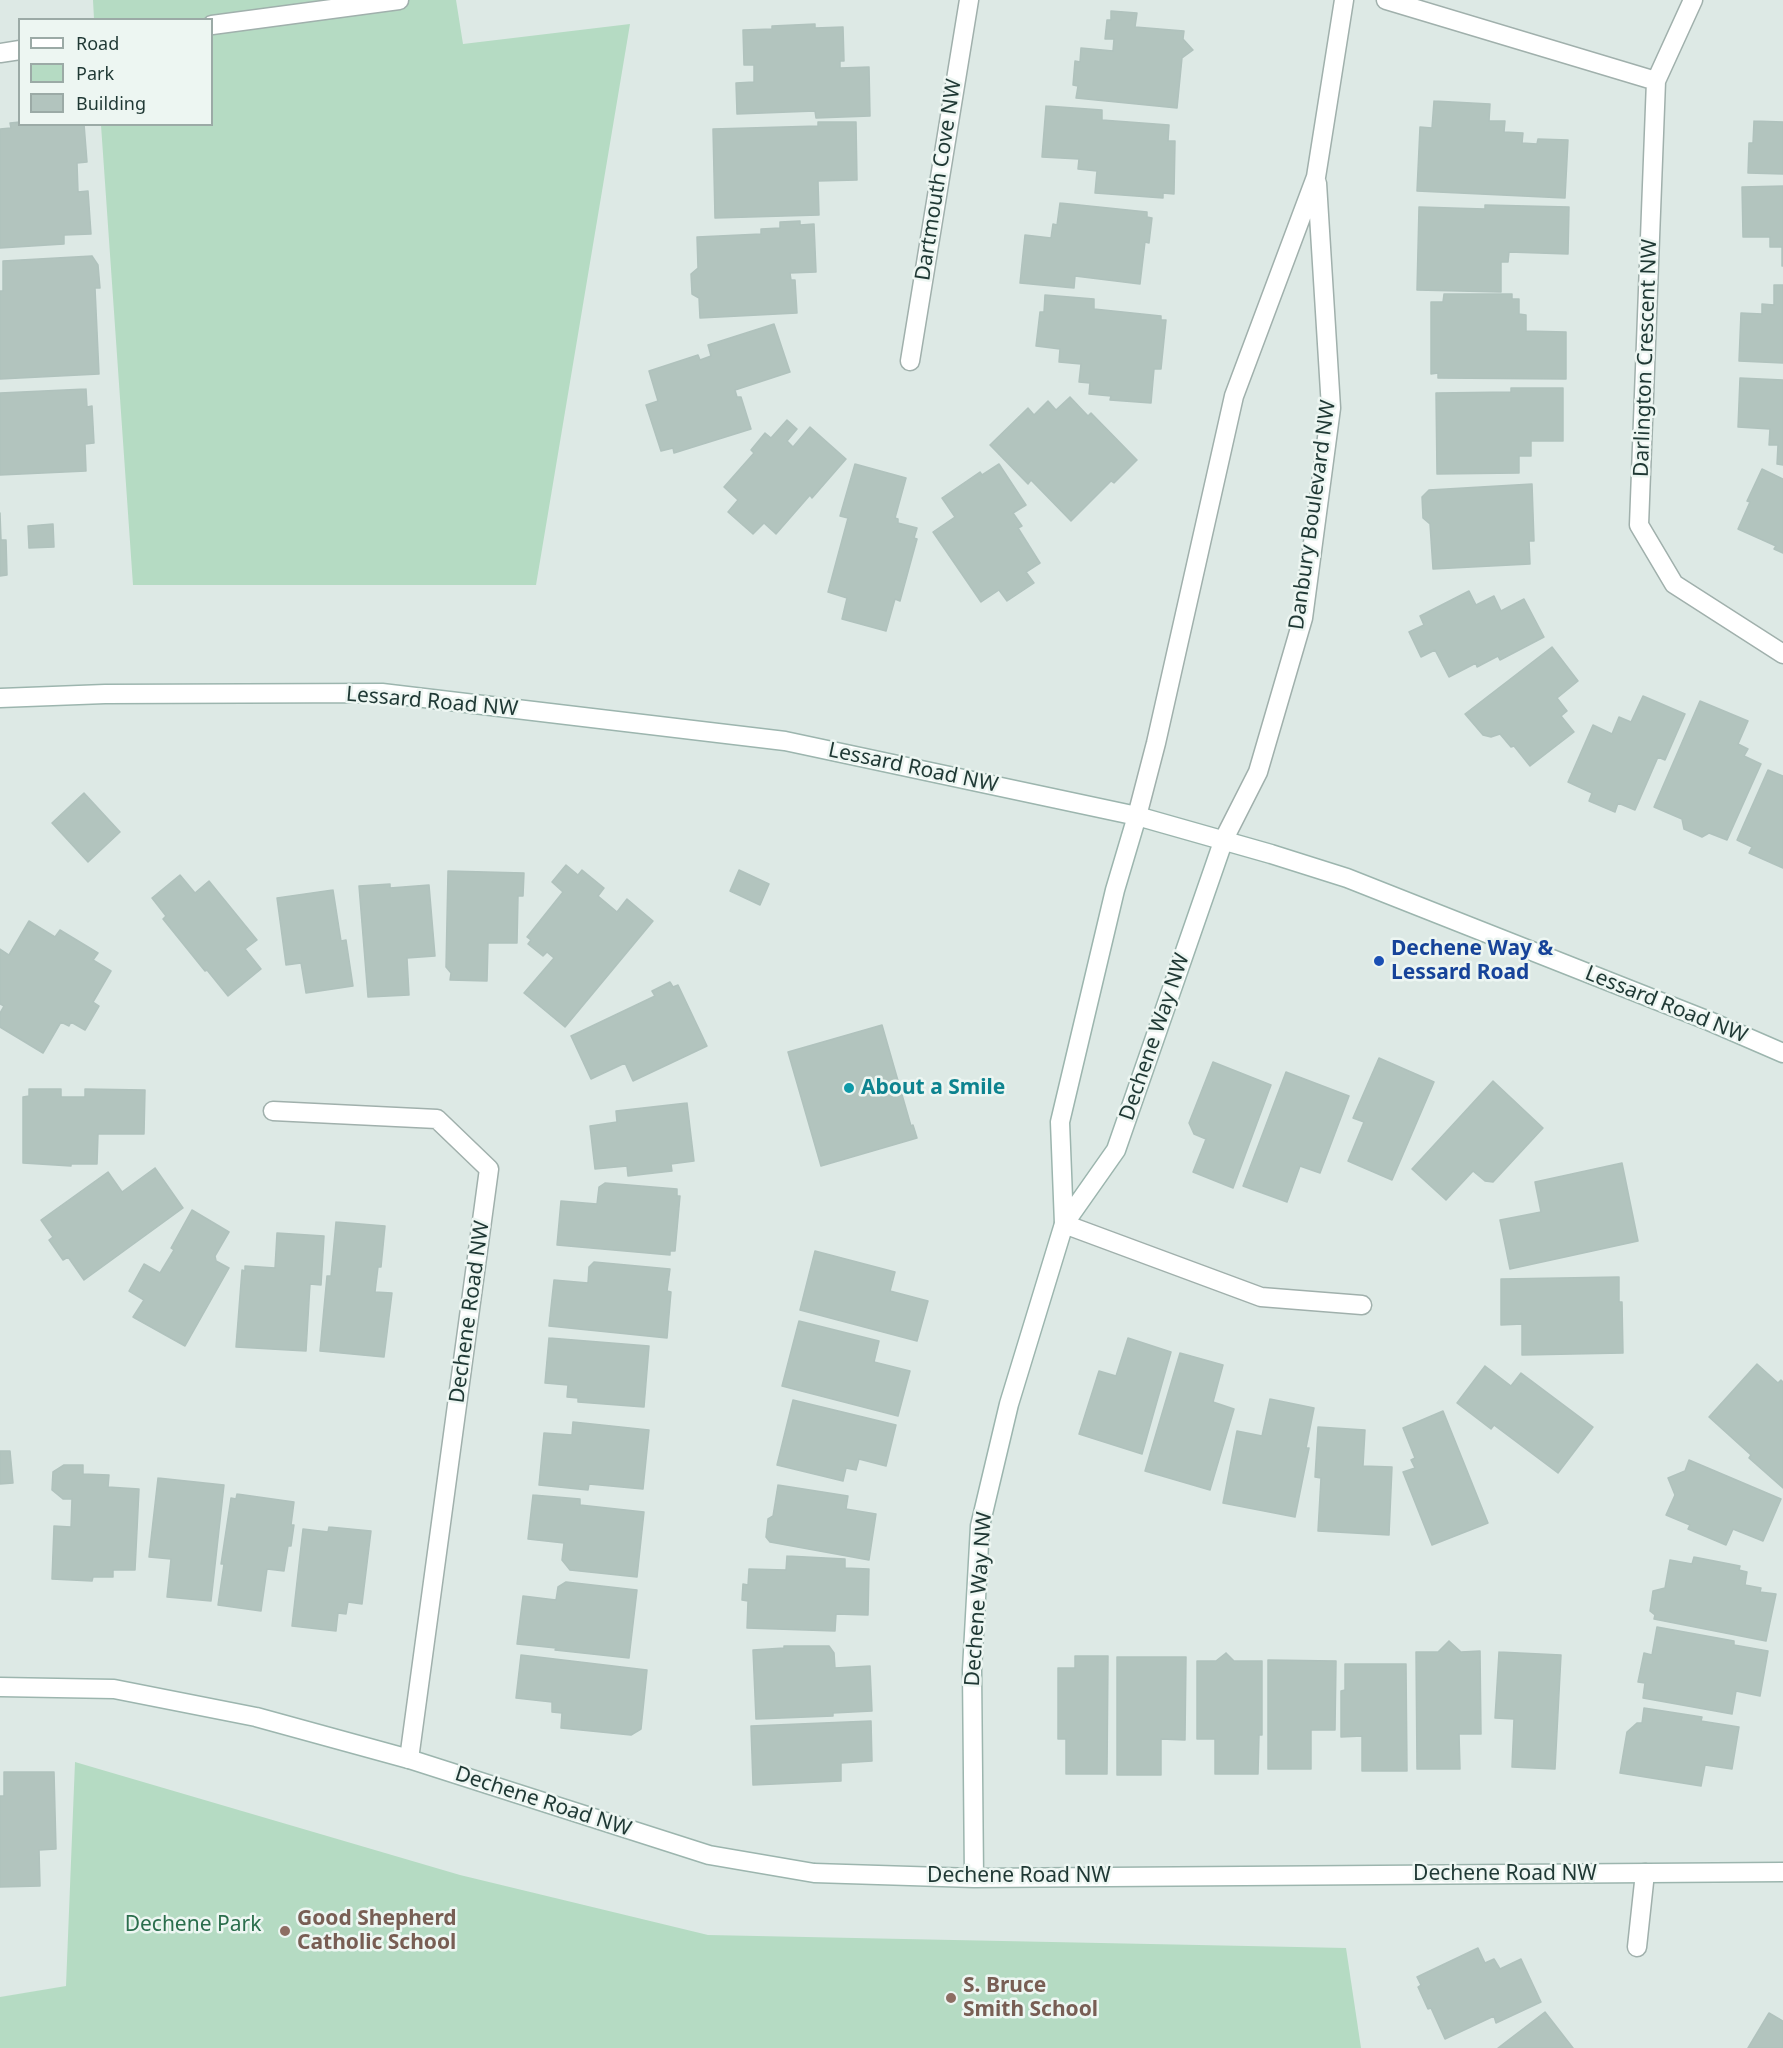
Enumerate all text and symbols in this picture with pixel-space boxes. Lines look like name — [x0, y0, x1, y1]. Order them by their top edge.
legend — [18, 18, 213, 126]
text: Road — [76, 31, 119, 55]
text: Park — [76, 61, 114, 85]
street label: Dartmouth Cove NW — [911, 77, 967, 283]
text: Building — [76, 91, 146, 115]
street label: Darlington Crescent NW — [1629, 239, 1663, 477]
street label: Danbury Boulevard NW — [1284, 399, 1342, 631]
street label: Lessard Road NW — [345, 682, 519, 722]
street label: Lessard Road NW — [826, 738, 1000, 798]
place label: Dechene Way & Lessard Road — [1391, 936, 1553, 986]
street label: Dechene Way NW — [1115, 950, 1195, 1124]
marker: Dechene Way & Lessard Road — [1372, 954, 1386, 968]
street label: Lessard Road NW — [1581, 961, 1751, 1049]
place label: About a Smile — [861, 1075, 1005, 1101]
marker: About a Smile — [842, 1081, 856, 1095]
street label: Dechene Road NW — [445, 1219, 495, 1405]
street label: Dechene Way NW — [960, 1511, 998, 1687]
street label: Dechene Road NW — [452, 1762, 634, 1842]
street label: Dechene Road NW — [1413, 1861, 1597, 1887]
street label: Dechene Road NW — [927, 1863, 1111, 1889]
place label: Good Shepherd Catholic School — [297, 1906, 457, 1956]
park label: Dechene Park — [125, 1912, 261, 1938]
marker: Good Shepherd Catholic School — [278, 1924, 292, 1938]
place label: S. Bruce Smith School — [963, 1973, 1098, 2023]
marker: S. Bruce Smith School — [944, 1991, 958, 2005]

